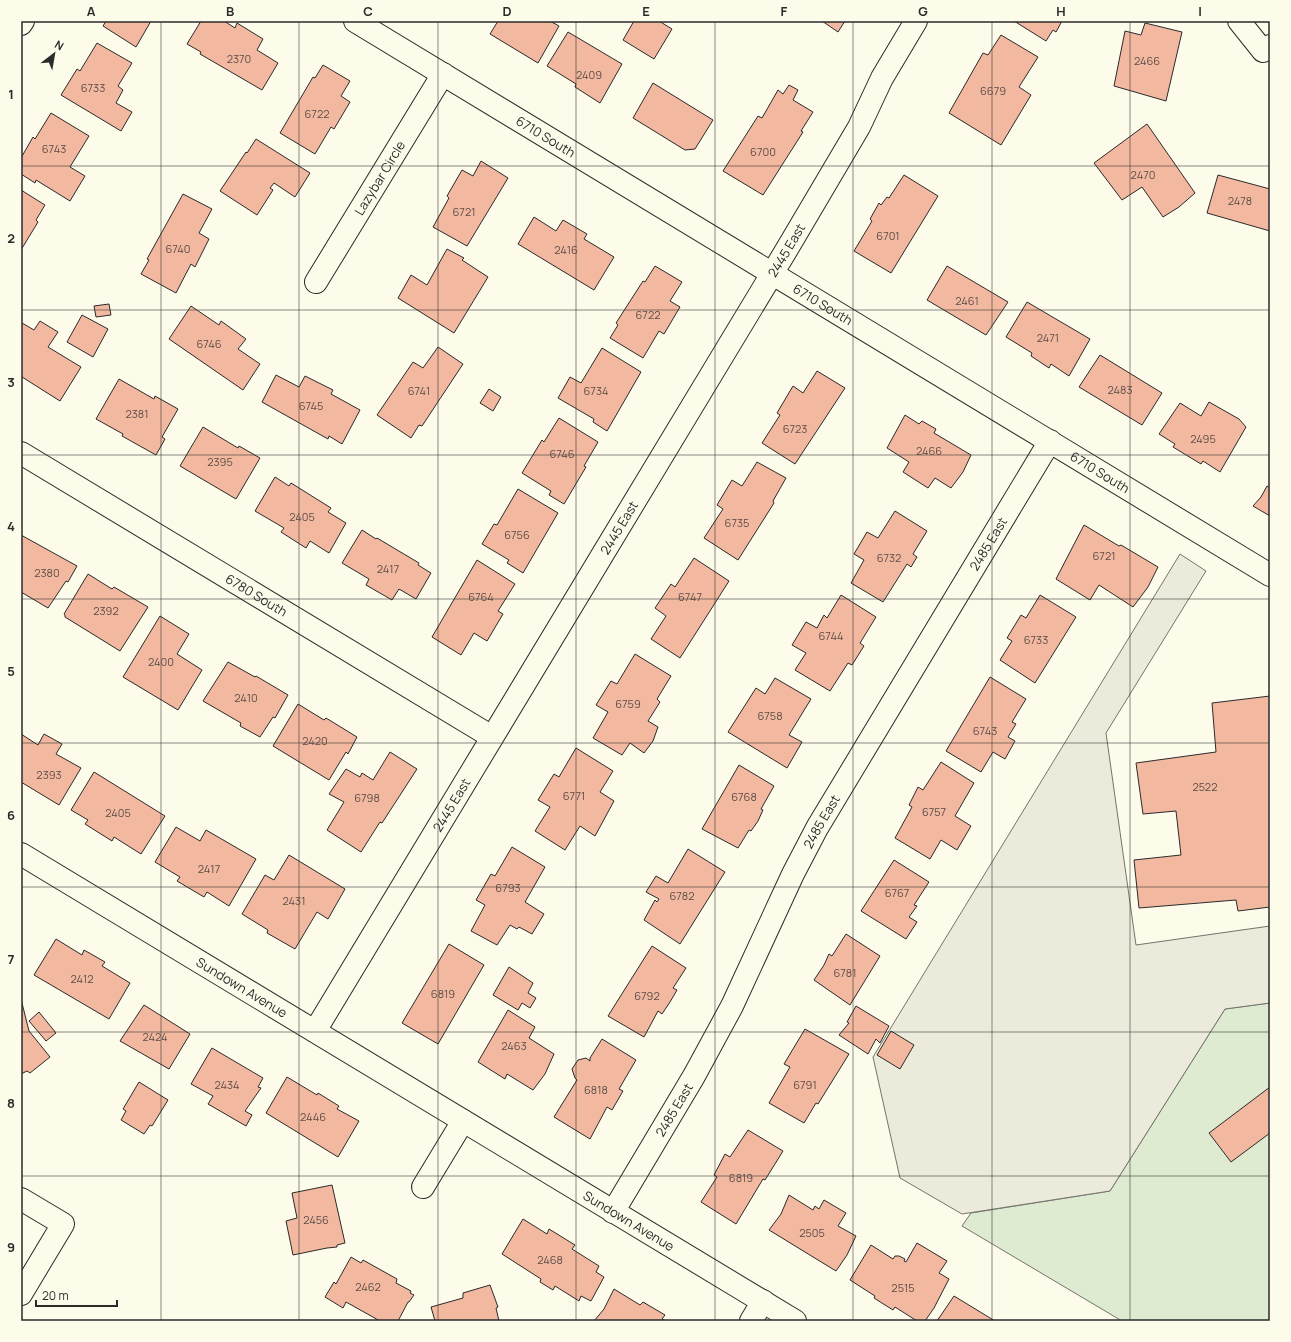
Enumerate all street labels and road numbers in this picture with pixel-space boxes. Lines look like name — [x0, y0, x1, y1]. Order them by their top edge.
street label: 6710 South — [513, 112, 579, 161]
street label: Lazybar Circle — [350, 137, 409, 219]
street label: 2445 East — [763, 220, 809, 280]
street label: 6710 South — [790, 279, 856, 329]
street label: 6710 South — [1067, 447, 1133, 497]
street label: 2445 East — [596, 497, 642, 558]
street label: 2485 East — [965, 514, 1011, 574]
street label: 6780 South — [222, 569, 291, 621]
street label: 2445 East — [428, 775, 474, 835]
street label: 2485 East — [799, 791, 844, 852]
street label: Sundown Avenue — [193, 953, 291, 1022]
street label: 2485 East — [651, 1080, 697, 1140]
street label: Sundown Avenue — [580, 1186, 678, 1255]

